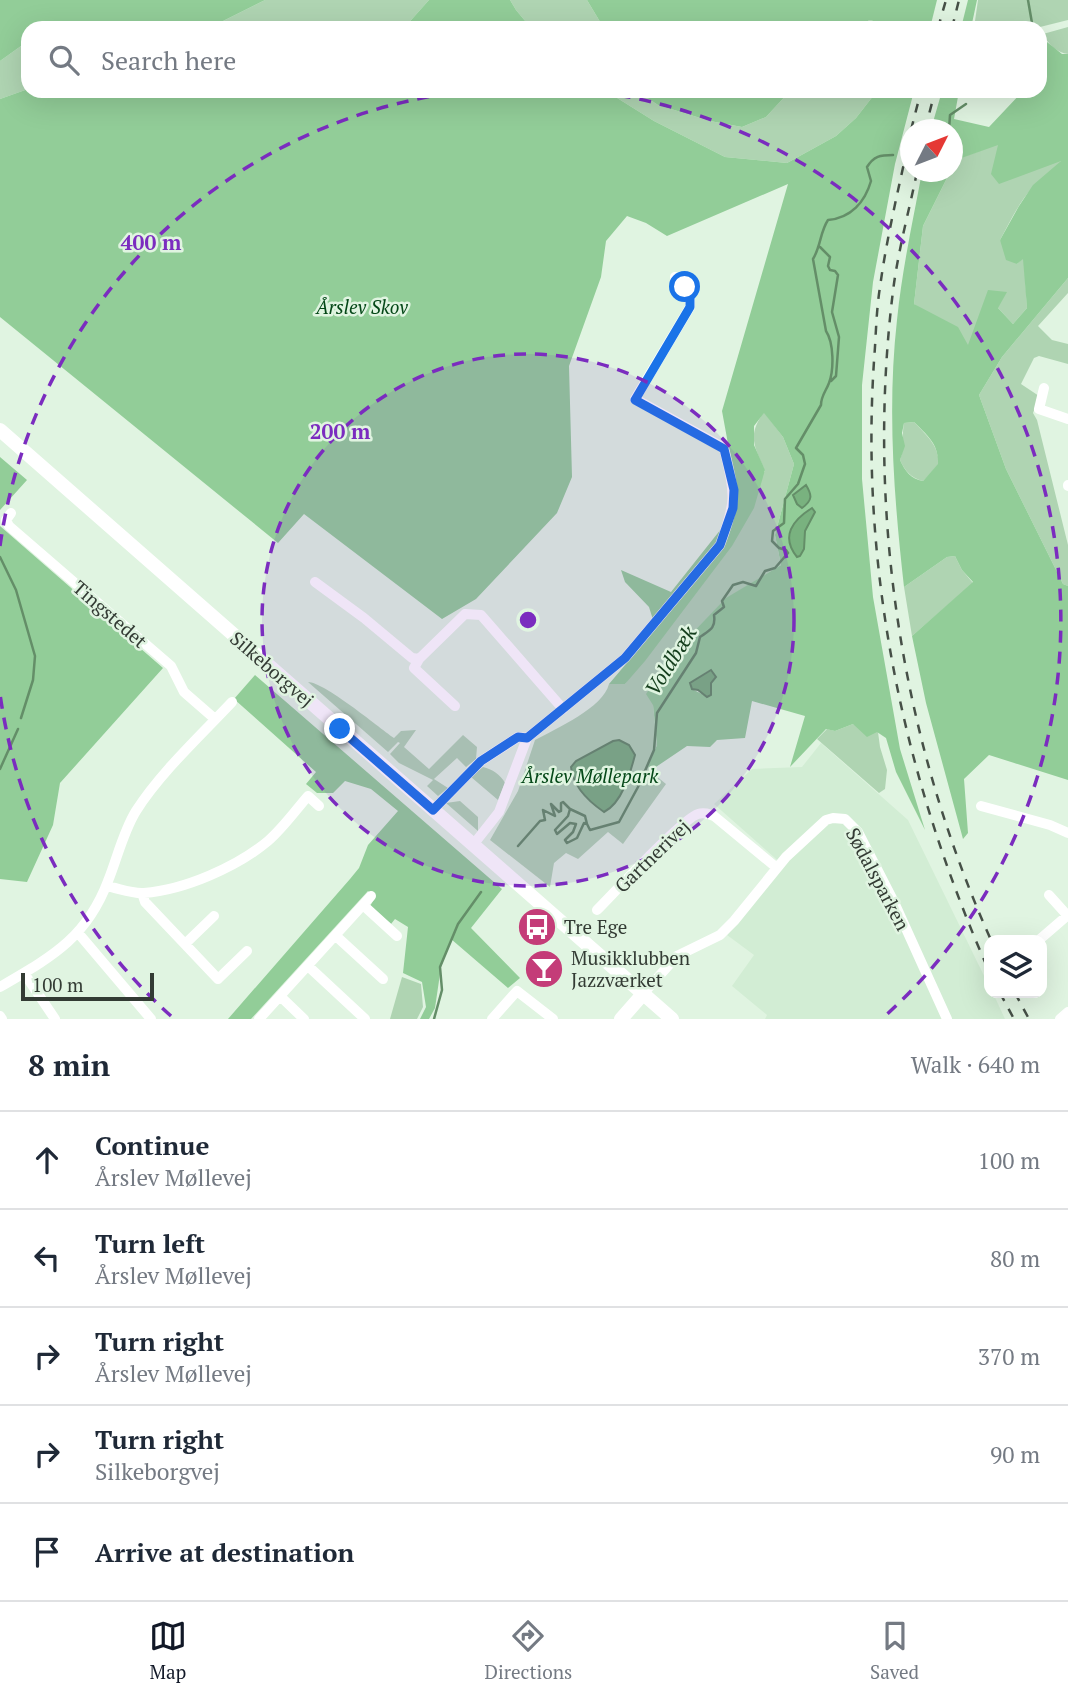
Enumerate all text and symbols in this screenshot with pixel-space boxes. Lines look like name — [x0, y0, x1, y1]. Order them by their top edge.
search box — [21, 21, 1047, 98]
icon: search — [45, 41, 83, 79]
text: Search here — [101, 43, 236, 77]
north arrow — [900, 119, 963, 182]
text: 400 m — [121, 228, 182, 256]
route start — [669, 271, 700, 302]
park label: Årslev Skov — [315, 294, 408, 319]
text: 200 m — [310, 417, 371, 445]
street label: Tingstedet — [68, 574, 153, 653]
centre of rings — [516, 608, 540, 632]
water label: Voldbæk — [638, 619, 703, 701]
street label: Silkeborgvej — [225, 625, 319, 712]
route end — [324, 713, 355, 744]
park label: Årslev Møllepark — [521, 763, 659, 788]
street label: Gartnerivej — [609, 814, 695, 898]
street label: Sødalsparken — [841, 823, 916, 934]
bus stop icon: Tre Ege — [516, 906, 558, 948]
place label: Tre Ege — [564, 914, 627, 939]
map controls — [984, 935, 1047, 998]
button: layers — [984, 935, 1047, 998]
place label: Musikklubben Jazzværket — [571, 945, 690, 992]
bar icon: Musikklubben Jazzværket — [523, 948, 565, 990]
scale bar — [21, 970, 154, 1002]
text: 100 m — [32, 972, 83, 997]
text: 8 min — [28, 1045, 110, 1085]
text: Walk · 640 m — [911, 1049, 1040, 1080]
text: Continue — [95, 1128, 209, 1162]
icon: ahead — [28, 1141, 66, 1179]
text: 100 m — [978, 1145, 1040, 1176]
text: Årslev Møllevej — [95, 1162, 252, 1193]
text: Turn left — [95, 1226, 205, 1260]
icon: left — [28, 1239, 66, 1277]
text: 80 m — [990, 1243, 1040, 1274]
text: Årslev Møllevej — [95, 1260, 252, 1291]
text: Turn right — [95, 1324, 224, 1358]
icon: right — [28, 1337, 66, 1375]
text: 370 m — [978, 1341, 1040, 1372]
text: Årslev Møllevej — [95, 1358, 252, 1389]
text: Turn right — [95, 1422, 224, 1456]
icon: right — [28, 1435, 66, 1473]
text: 90 m — [990, 1439, 1040, 1470]
text: Silkeborgvej — [95, 1456, 220, 1487]
icon: arrive — [28, 1533, 66, 1571]
text: Arrive at destination — [95, 1535, 354, 1569]
tab: Map — [149, 1617, 187, 1684]
tab: Directions — [485, 1617, 572, 1684]
tab: Saved — [870, 1617, 919, 1684]

